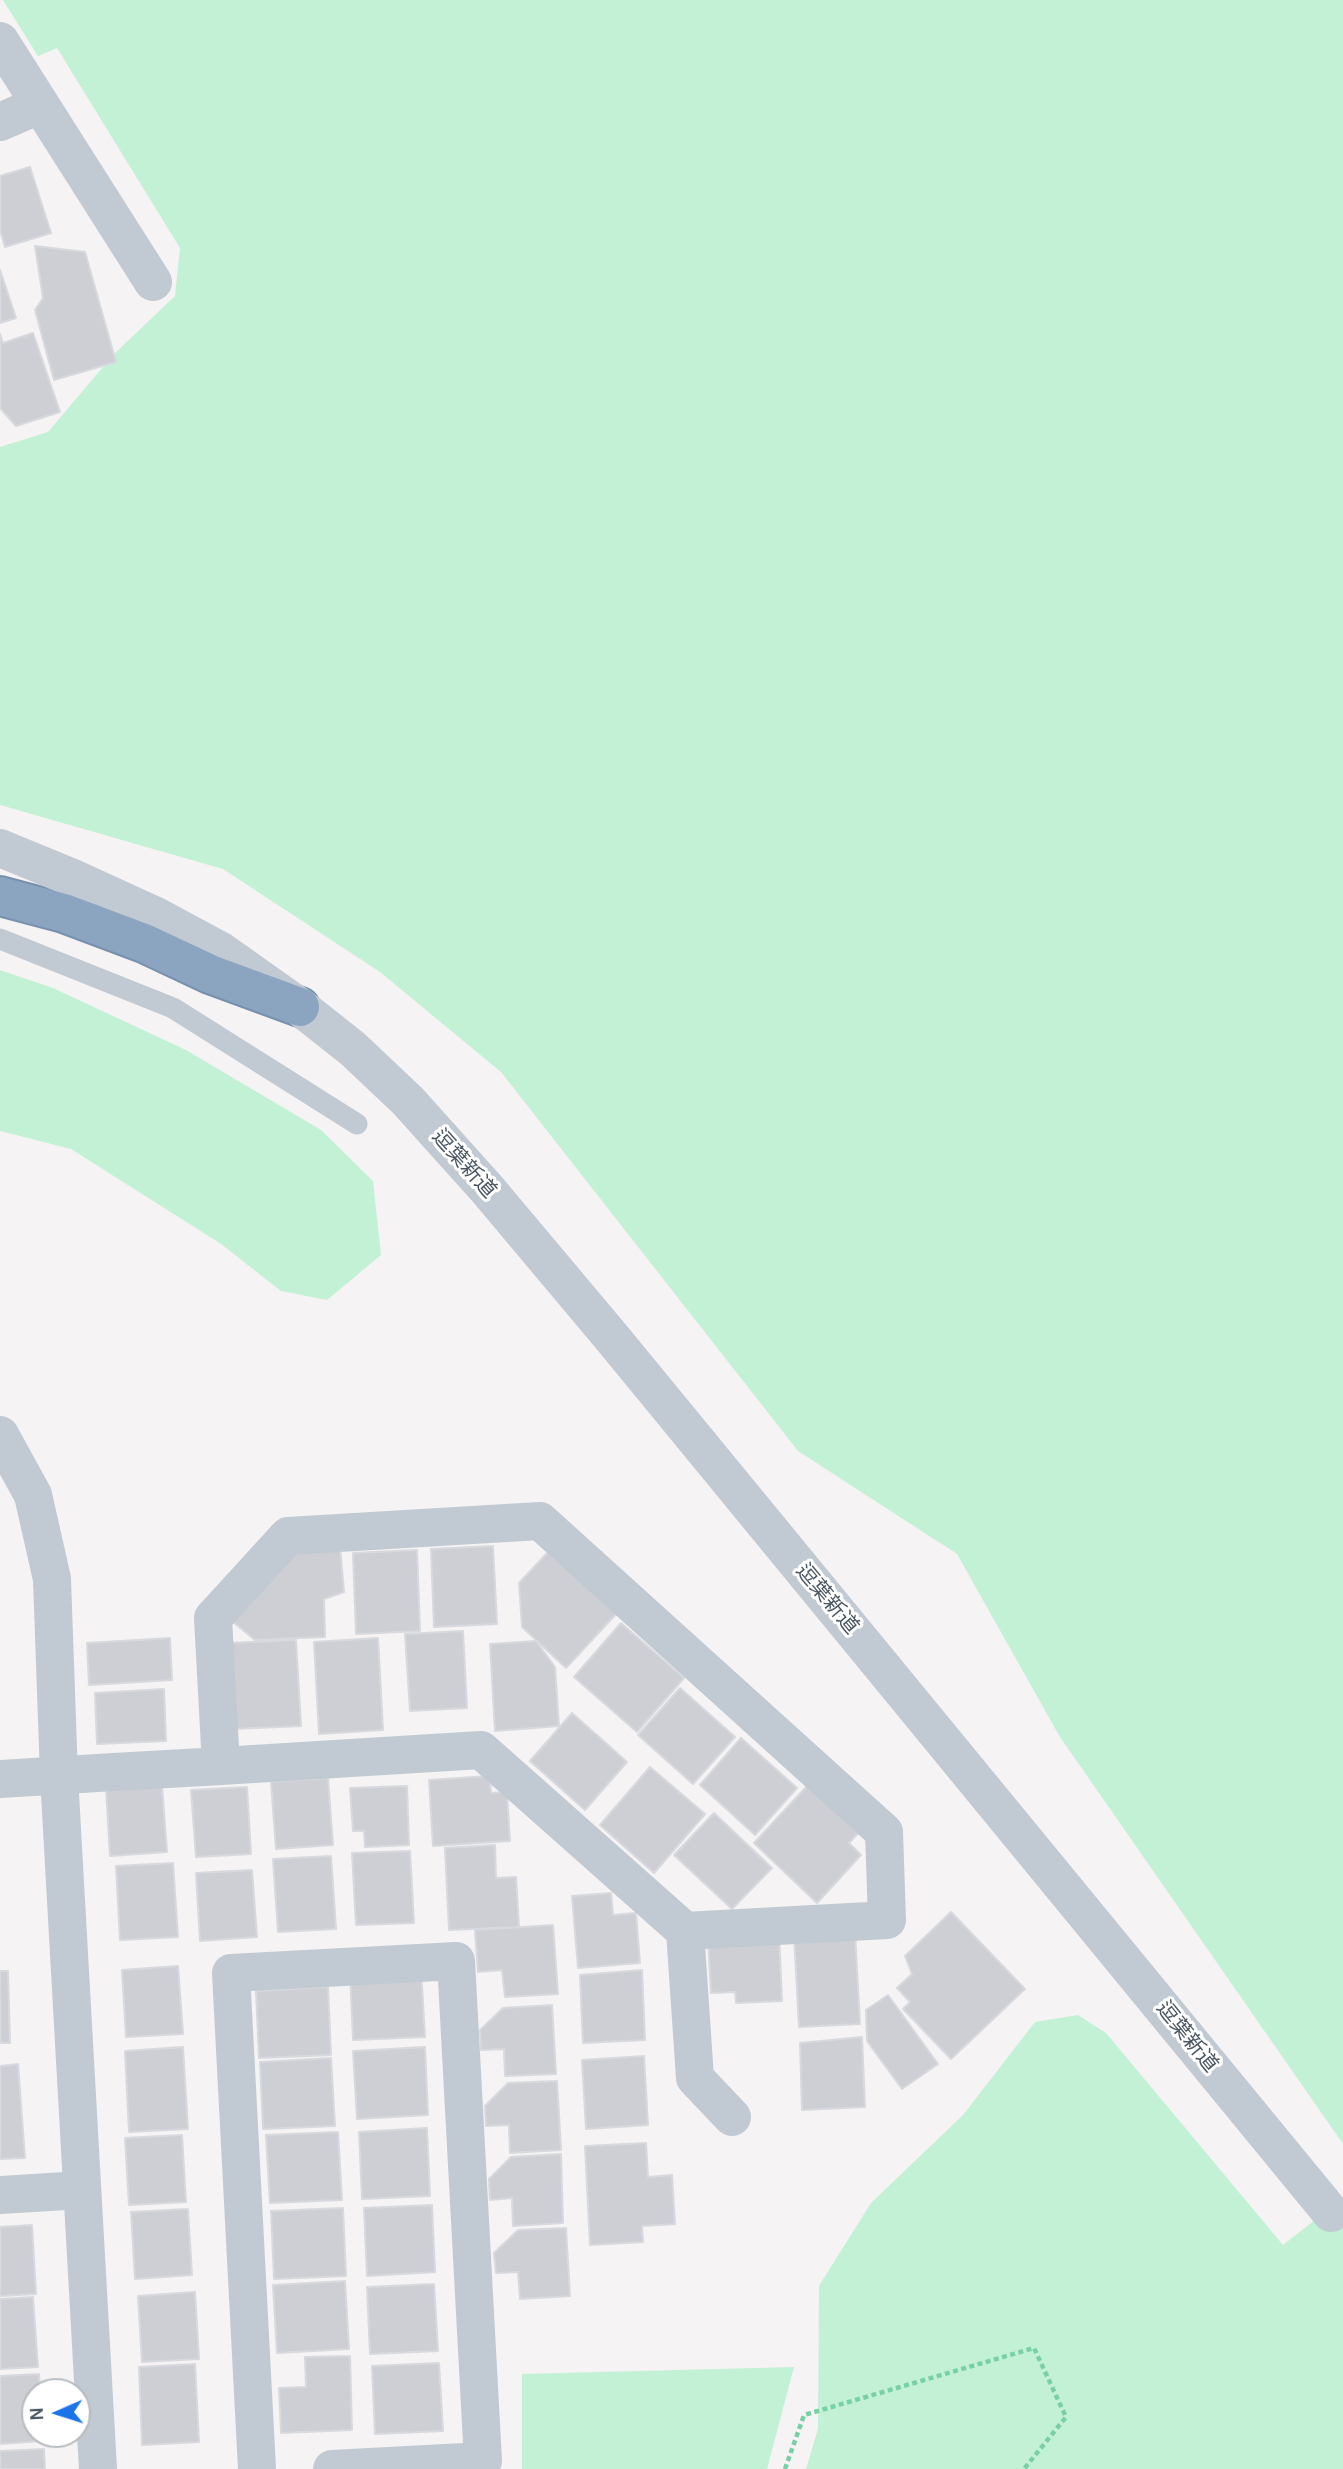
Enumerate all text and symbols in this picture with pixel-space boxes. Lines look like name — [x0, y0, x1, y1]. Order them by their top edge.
street label: 逗葉新道 — [427, 1124, 501, 1204]
street label: 逗葉新道 — [790, 1559, 864, 1639]
street label: 逗葉新道 — [1151, 1996, 1223, 2078]
north arrow — [21, 2378, 91, 2448]
text: N — [26, 2407, 48, 2421]

